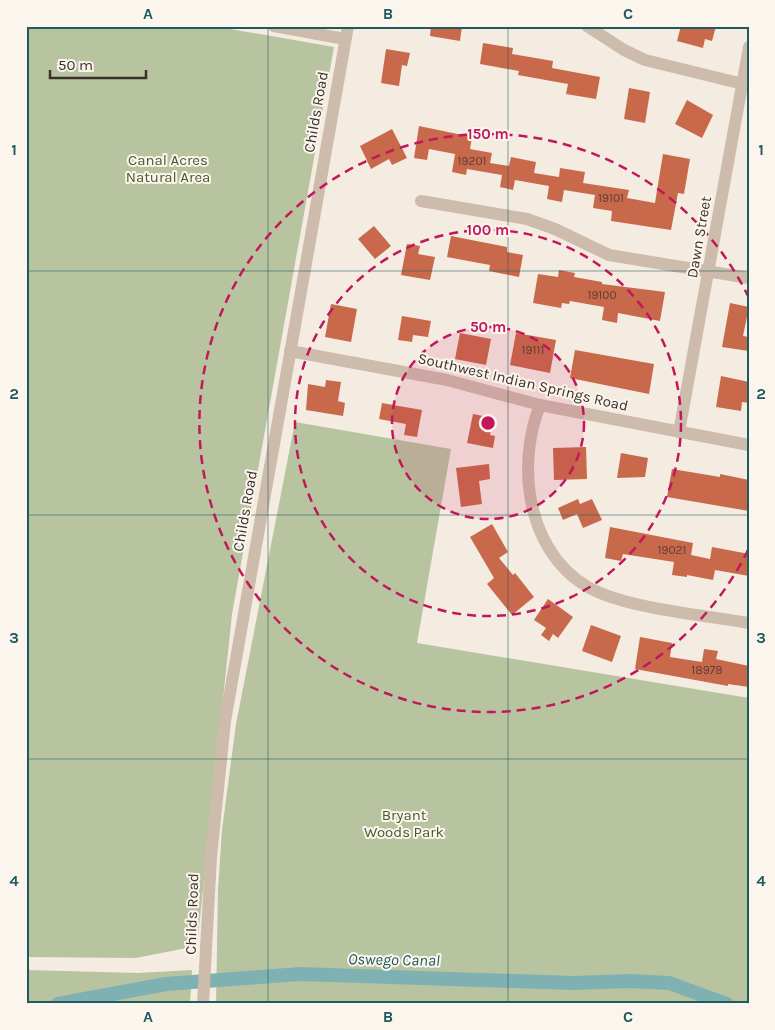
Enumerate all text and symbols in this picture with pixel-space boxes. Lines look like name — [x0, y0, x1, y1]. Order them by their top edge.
text: A — [143, 4, 153, 23]
text: B — [383, 4, 393, 23]
text: C — [623, 4, 633, 23]
scale bar — [50, 48, 146, 80]
text: 50 m — [58, 56, 93, 74]
street label: Childs Road — [300, 70, 332, 154]
text: 150 m — [467, 125, 509, 143]
text: 1 — [11, 140, 17, 159]
text: 1 — [758, 140, 764, 159]
park label: Canal Acres Natural Area — [126, 151, 210, 186]
house number: 19201 — [458, 154, 486, 168]
house number: 19101 — [598, 191, 624, 205]
street label: Dawn Street — [683, 194, 715, 279]
text: 100 m — [467, 221, 509, 239]
house number: 19100 — [587, 288, 617, 302]
text: 50 m — [470, 318, 506, 336]
house number: 19111 — [522, 343, 544, 357]
street label: Southwest Indian Springs Road — [416, 349, 630, 415]
text: 2 — [9, 384, 19, 403]
text: 2 — [756, 384, 766, 403]
centre of rings — [479, 414, 497, 432]
street label: Childs Road — [229, 469, 261, 553]
house number: 19021 — [658, 543, 686, 557]
text: 3 — [9, 628, 19, 647]
text: 3 — [756, 628, 766, 647]
house number: 18978 — [691, 663, 723, 677]
park label: Bryant Woods Park — [364, 806, 444, 841]
text: 4 — [9, 871, 19, 890]
text: 4 — [756, 871, 766, 890]
street label: Childs Road — [182, 873, 202, 955]
water label: Oswego Canal — [348, 949, 440, 970]
text: A — [143, 1007, 153, 1026]
text: B — [383, 1007, 393, 1026]
text: C — [623, 1007, 633, 1026]

